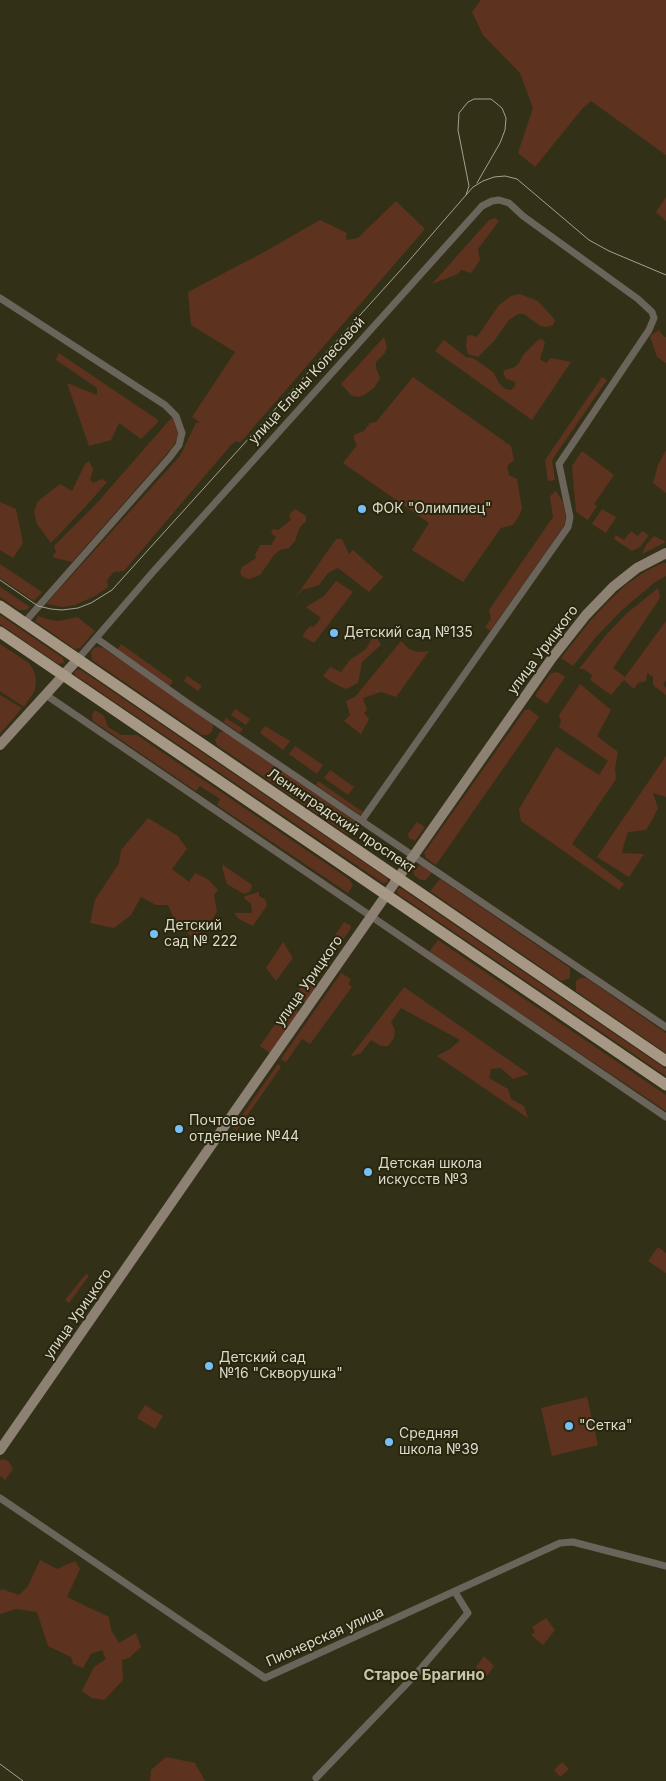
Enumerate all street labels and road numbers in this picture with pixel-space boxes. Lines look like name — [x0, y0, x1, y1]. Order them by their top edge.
street label: улица Елены Колесовой — [245, 314, 369, 448]
street label: улица Урицкого — [504, 602, 582, 698]
street label: Ленинградский проспект — [264, 765, 418, 877]
street label: улица Урицкого — [271, 932, 347, 1030]
street label: улица Урицкого — [40, 1265, 116, 1363]
street label: Пионерская улица — [264, 1603, 386, 1671]

